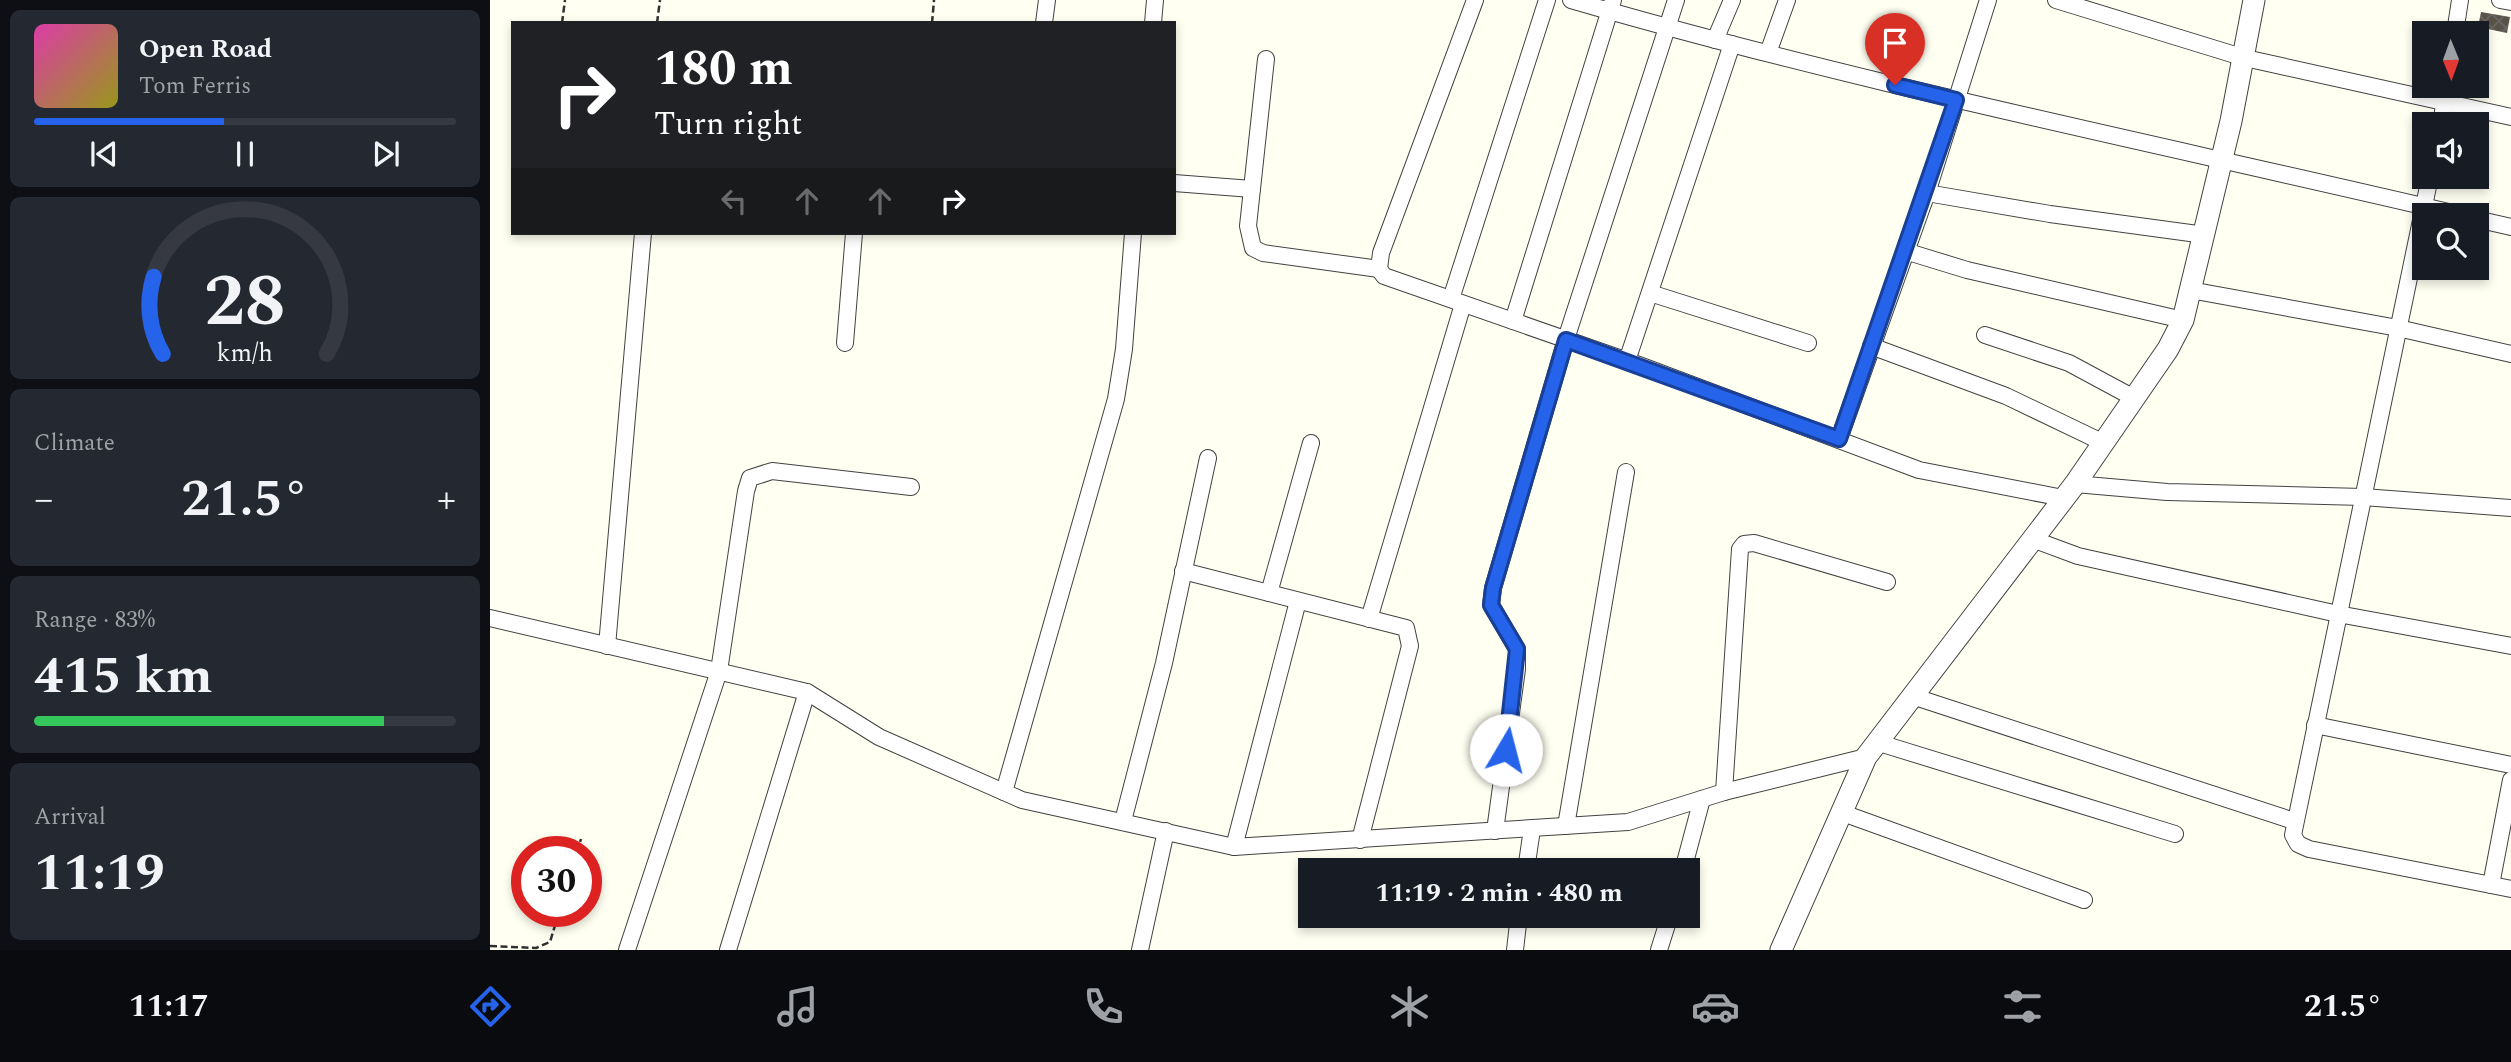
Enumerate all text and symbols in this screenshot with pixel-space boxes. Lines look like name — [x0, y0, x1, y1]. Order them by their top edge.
pin — [1865, 13, 1925, 85]
north arrow — [2412, 21, 2488, 98]
map controls — [2412, 21, 2489, 280]
icon: arrive — [1876, 24, 1914, 62]
text: Open Road — [139, 29, 272, 69]
text: 180 m — [654, 32, 793, 107]
icon: right — [539, 49, 630, 140]
text: Tom Ferris — [139, 69, 251, 104]
text: Turn right — [654, 100, 802, 149]
button: sound — [2412, 112, 2489, 189]
icon: previous — [85, 135, 123, 173]
icon: pause — [226, 135, 264, 173]
icon: next — [367, 135, 405, 173]
icon: left — [715, 182, 753, 220]
icon: ahead — [788, 182, 826, 220]
icon: ahead — [861, 182, 899, 220]
icon: right — [934, 182, 972, 220]
button: search — [2412, 203, 2489, 280]
text: 28 — [204, 247, 286, 358]
text: km/h — [217, 335, 273, 373]
text: Climate — [34, 426, 115, 461]
text: 21.5° — [181, 460, 309, 539]
text: − — [34, 471, 53, 529]
text: + — [437, 471, 456, 529]
text: Range · 83% — [34, 603, 155, 638]
text: 415 km — [34, 637, 213, 716]
position arrow — [1469, 713, 1543, 787]
text: Arrival — [34, 800, 106, 835]
text: 11:19 — [34, 834, 165, 913]
speed limit sign: 30 — [511, 836, 602, 927]
text: 11:19 · 2 min · 480 m — [1375, 873, 1623, 913]
text: 11:17 — [129, 982, 209, 1031]
icon: directions — [466, 982, 515, 1031]
icon: music — [773, 982, 822, 1031]
icon: phone — [1079, 982, 1128, 1031]
icon: climate — [1385, 982, 1434, 1031]
icon: car — [1691, 982, 1740, 1031]
icon: filters — [1998, 982, 2047, 1031]
text: 21.5° — [2304, 982, 2382, 1031]

